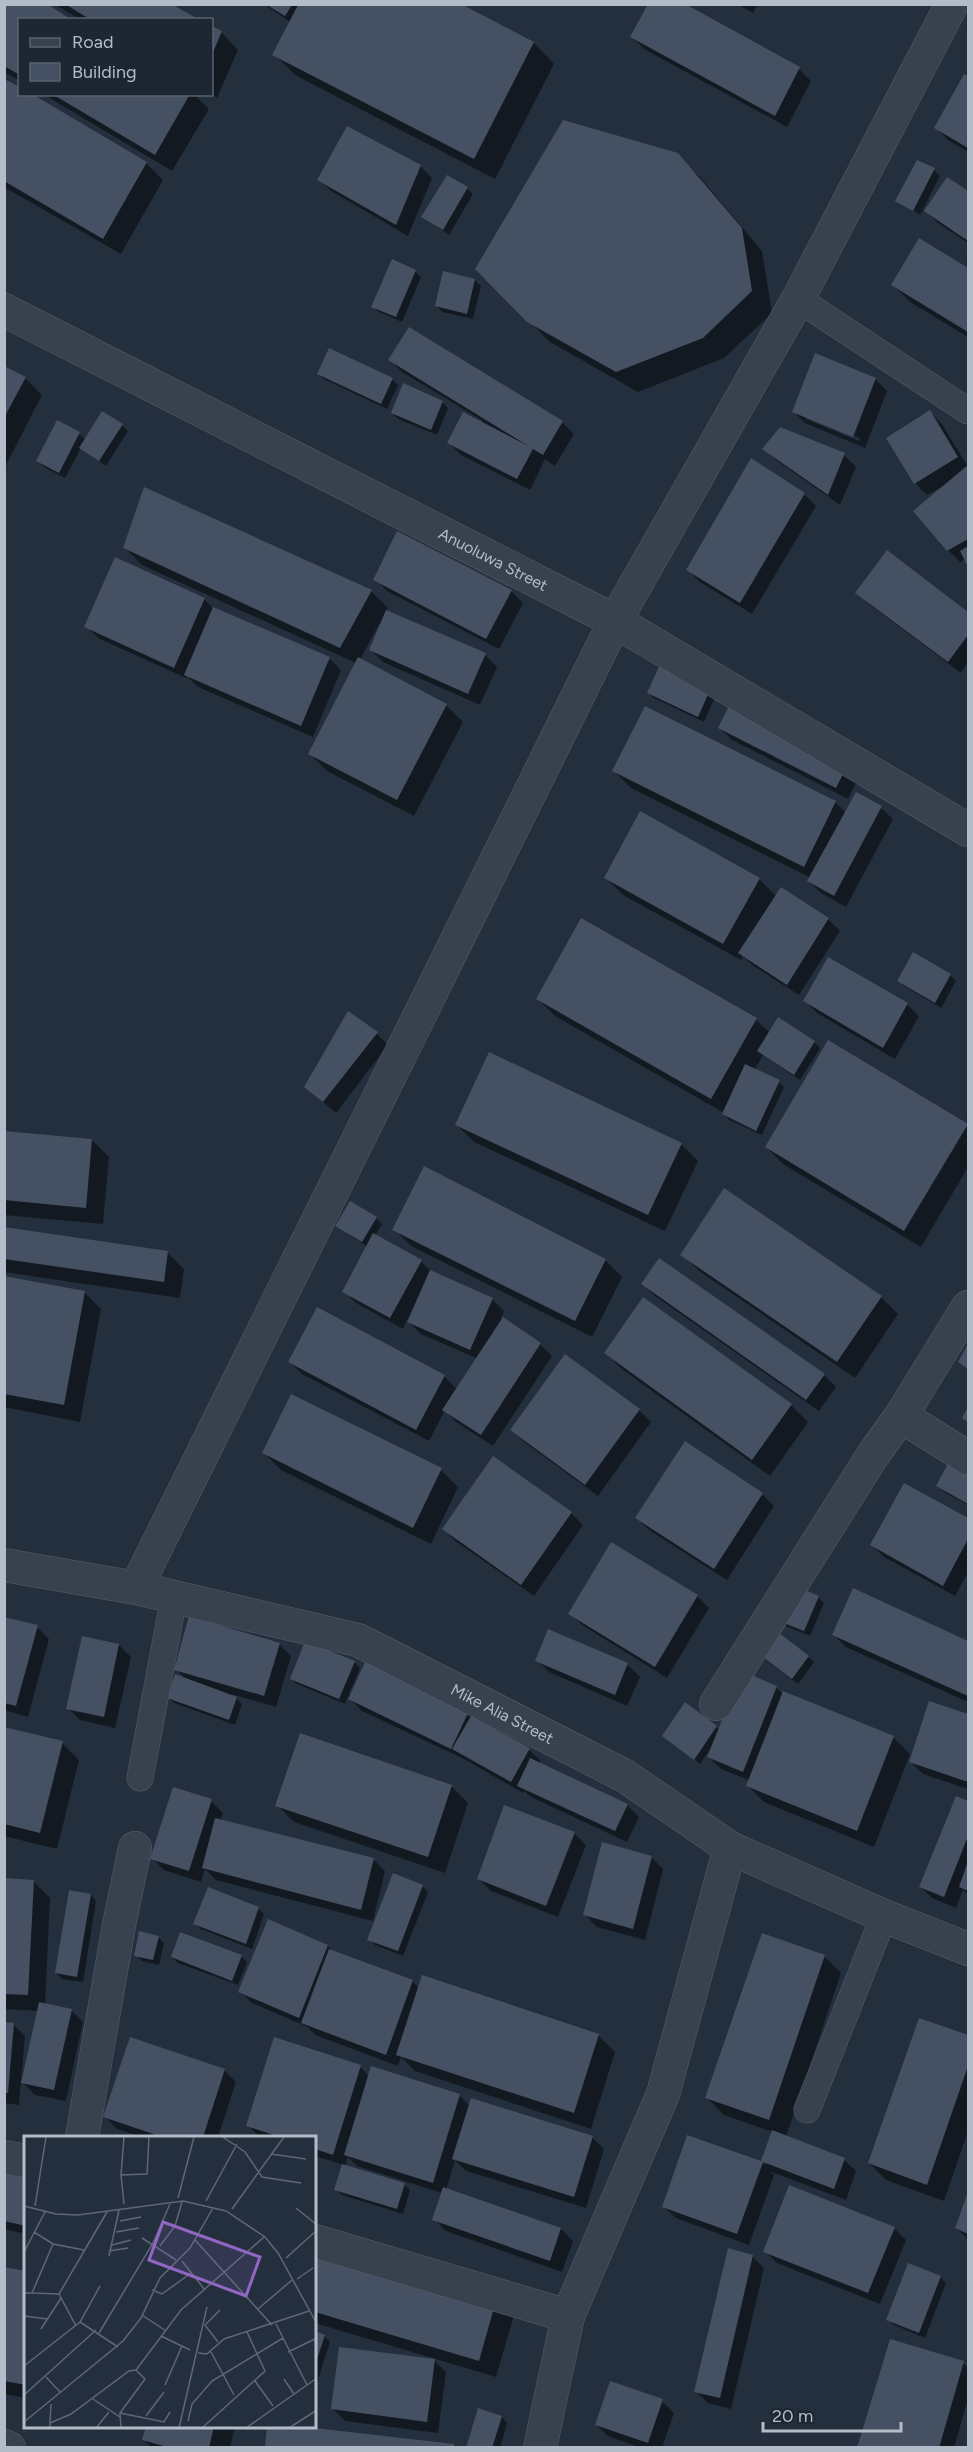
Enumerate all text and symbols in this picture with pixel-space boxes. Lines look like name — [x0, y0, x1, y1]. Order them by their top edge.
legend — [18, 18, 213, 96]
text: Road — [72, 31, 113, 53]
text: Building — [72, 61, 137, 83]
street label: Anuoluwa Street — [436, 523, 551, 595]
street label: Mike Alia Street — [448, 1679, 557, 1748]
inset map — [24, 2136, 316, 2428]
scale bar — [763, 2395, 901, 2433]
text: 20 m — [772, 2405, 813, 2427]

